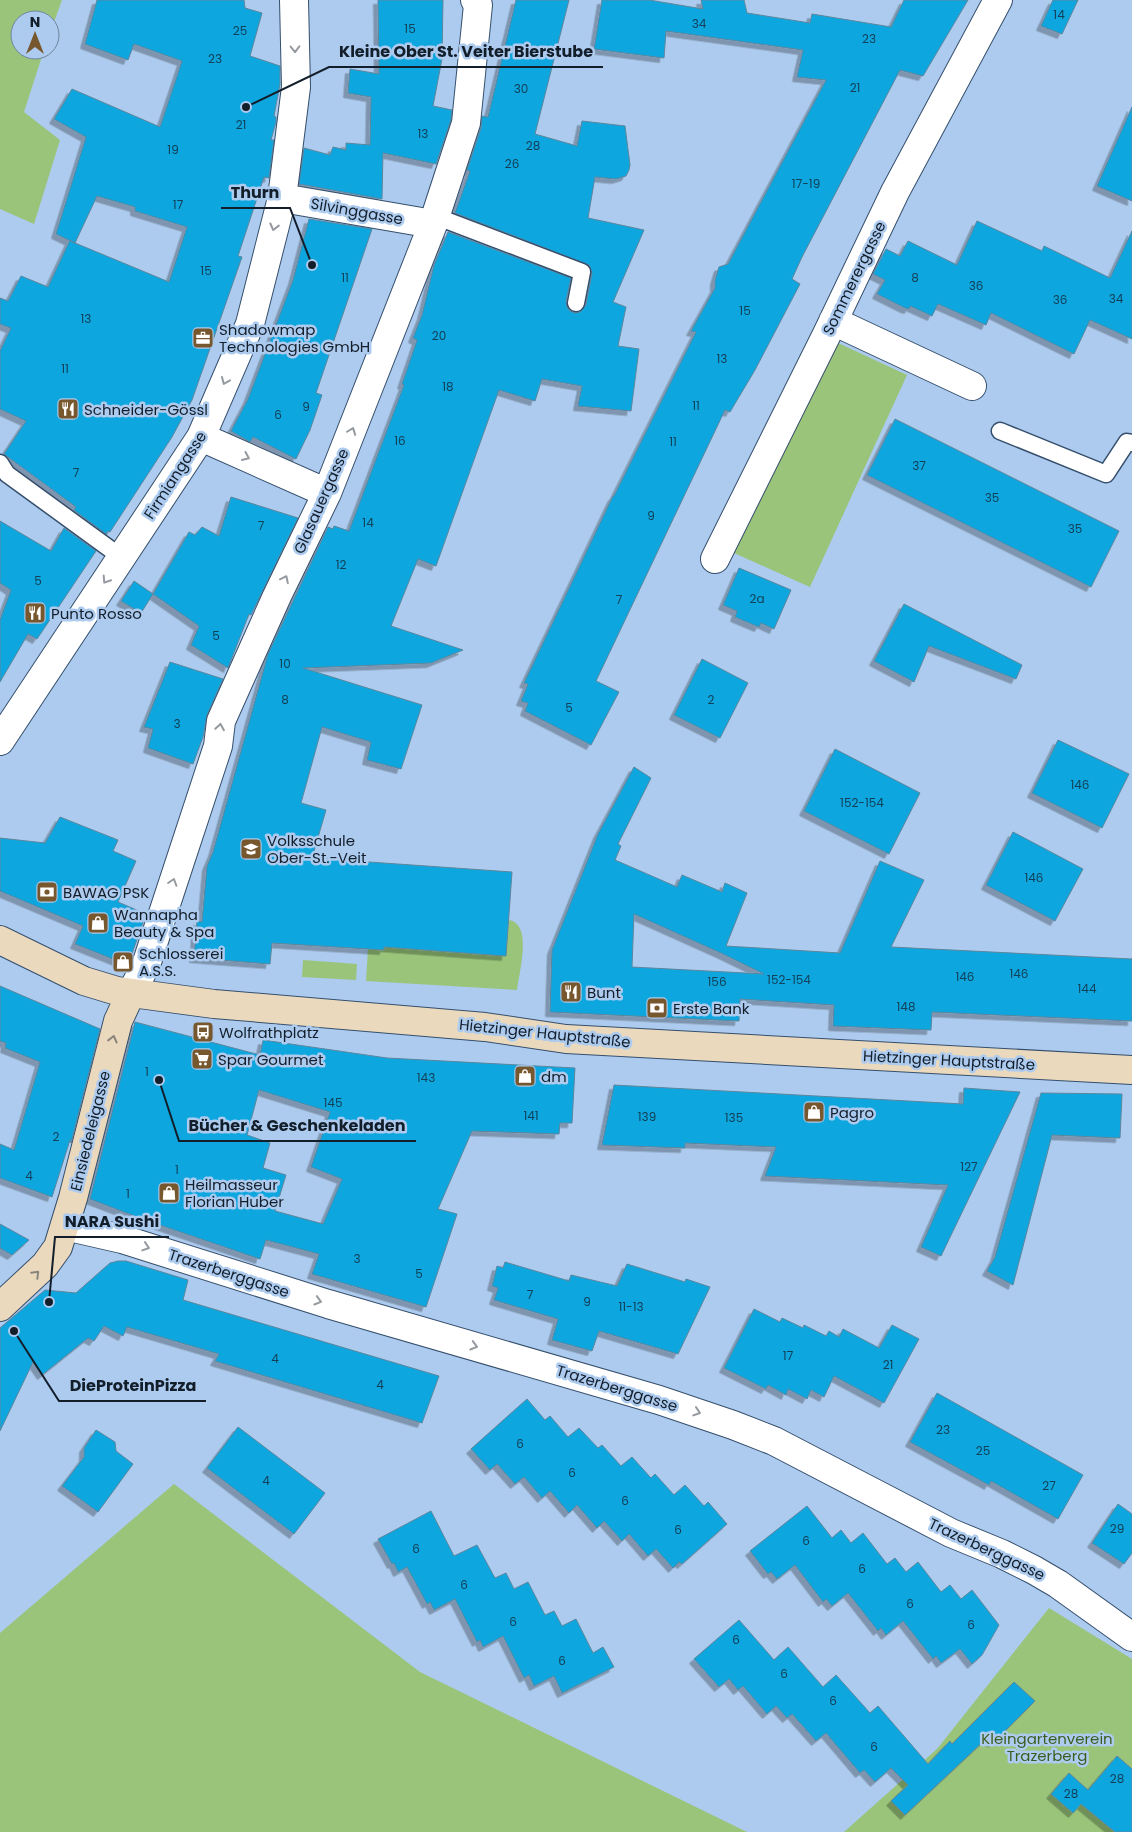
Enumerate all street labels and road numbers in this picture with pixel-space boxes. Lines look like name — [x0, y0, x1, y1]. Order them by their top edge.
street label: Silvinggasse — [309, 193, 405, 229]
street label: Sommerergasse — [817, 218, 891, 338]
street label: Firmiangasse — [139, 427, 211, 523]
street label: Glasauergasse — [288, 445, 354, 557]
street label: Hietzinger Hauptstraße — [458, 1014, 632, 1052]
street label: Hietzinger Hauptstraße — [862, 1045, 1036, 1075]
street label: Einsiedeleigasse — [65, 1069, 115, 1193]
street label: Trazerberggasse — [166, 1244, 292, 1302]
street label: Trazerberggasse — [554, 1360, 680, 1416]
street label: Trazerberggasse — [925, 1513, 1049, 1585]

